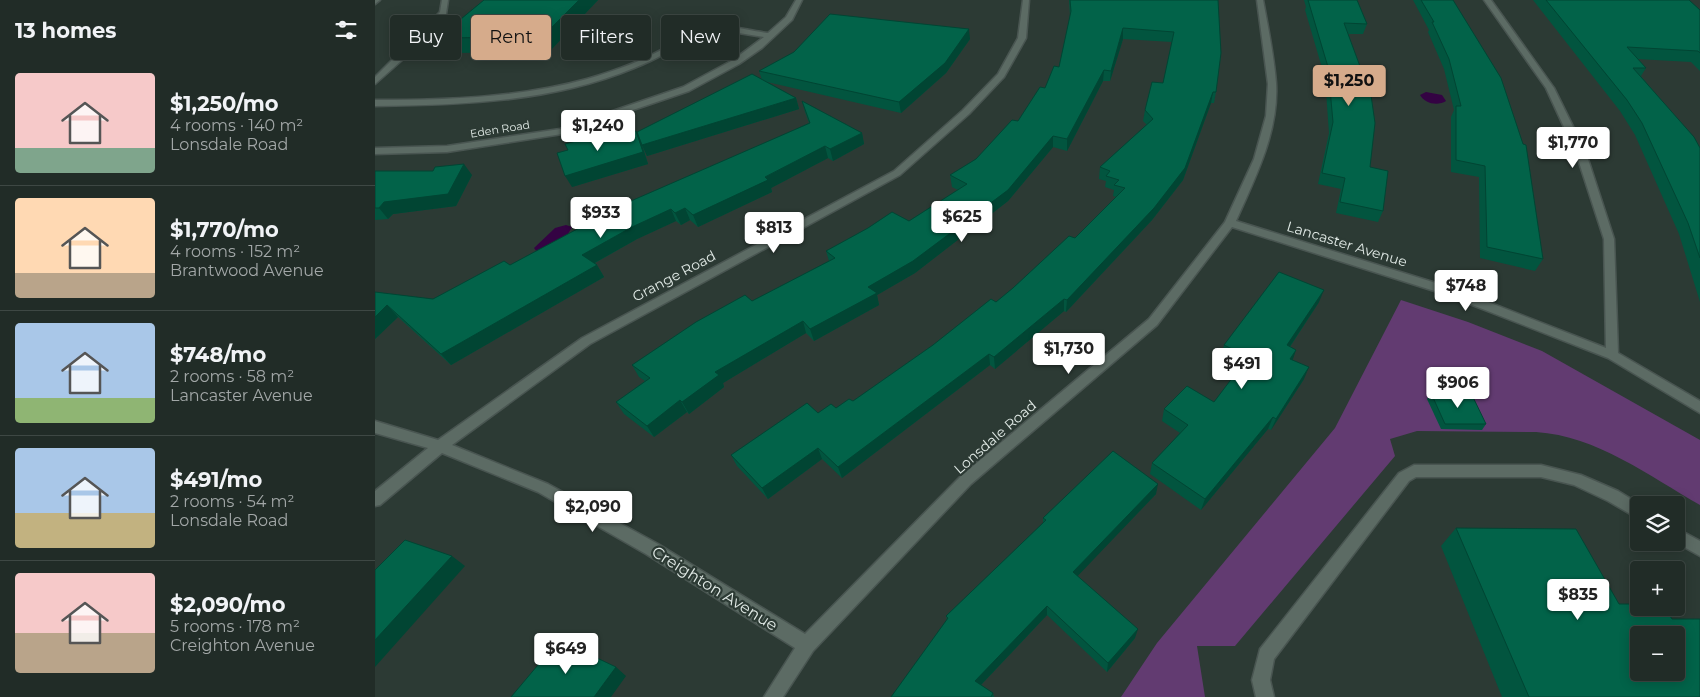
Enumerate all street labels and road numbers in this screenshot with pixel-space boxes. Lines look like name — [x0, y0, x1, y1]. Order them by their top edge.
street label: Eden Road — [469, 117, 531, 141]
street label: Lancaster Avenue — [1285, 217, 1409, 271]
street label: Grange Road — [629, 246, 719, 306]
street label: Lonsdale Road — [950, 396, 1040, 478]
street label: Creighton Avenue — [648, 542, 781, 635]

